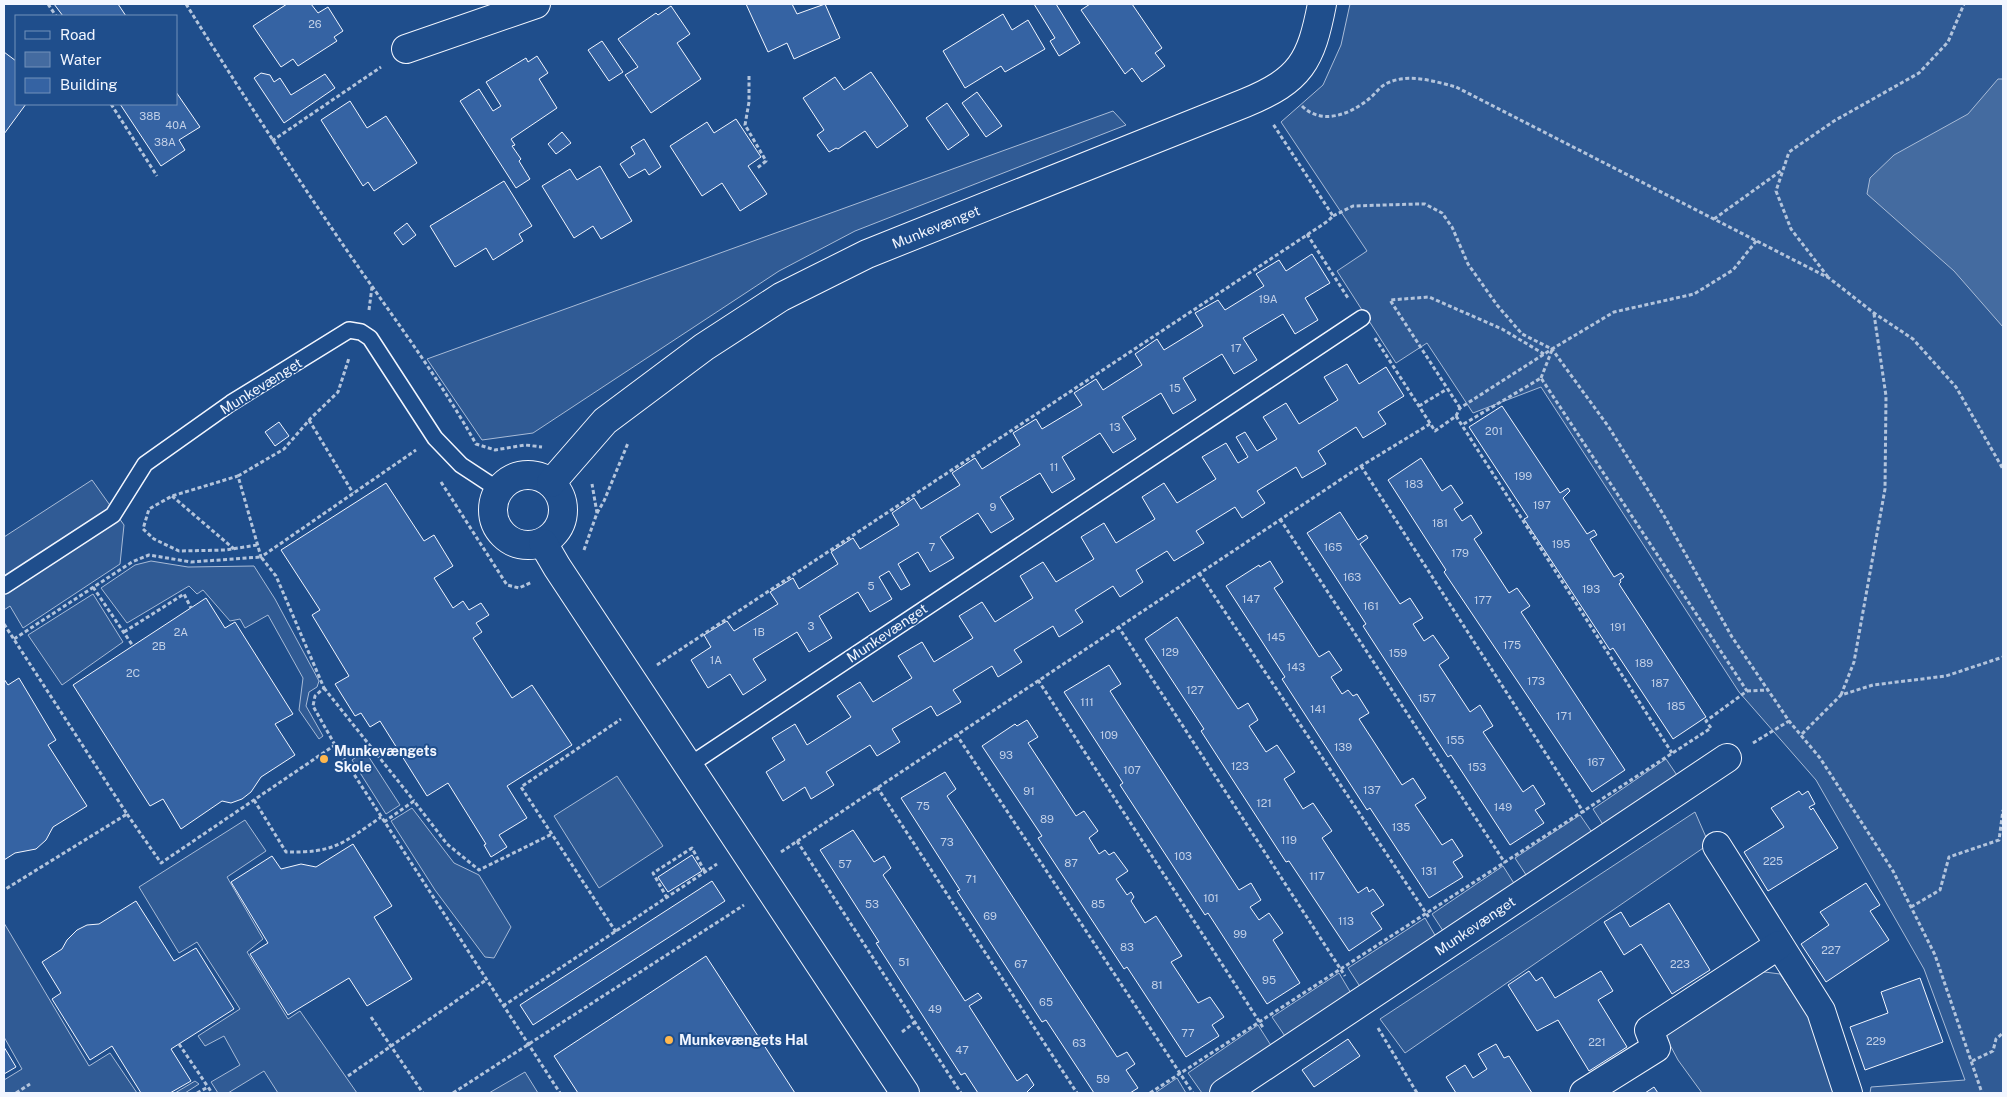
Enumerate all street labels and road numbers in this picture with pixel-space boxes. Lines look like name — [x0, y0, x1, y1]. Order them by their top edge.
street label: Munkevænget — [890, 202, 982, 252]
street label: Munkevænget — [217, 354, 305, 418]
street label: Munkevænget — [844, 600, 930, 666]
street label: Munkevænget — [1432, 893, 1518, 959]

